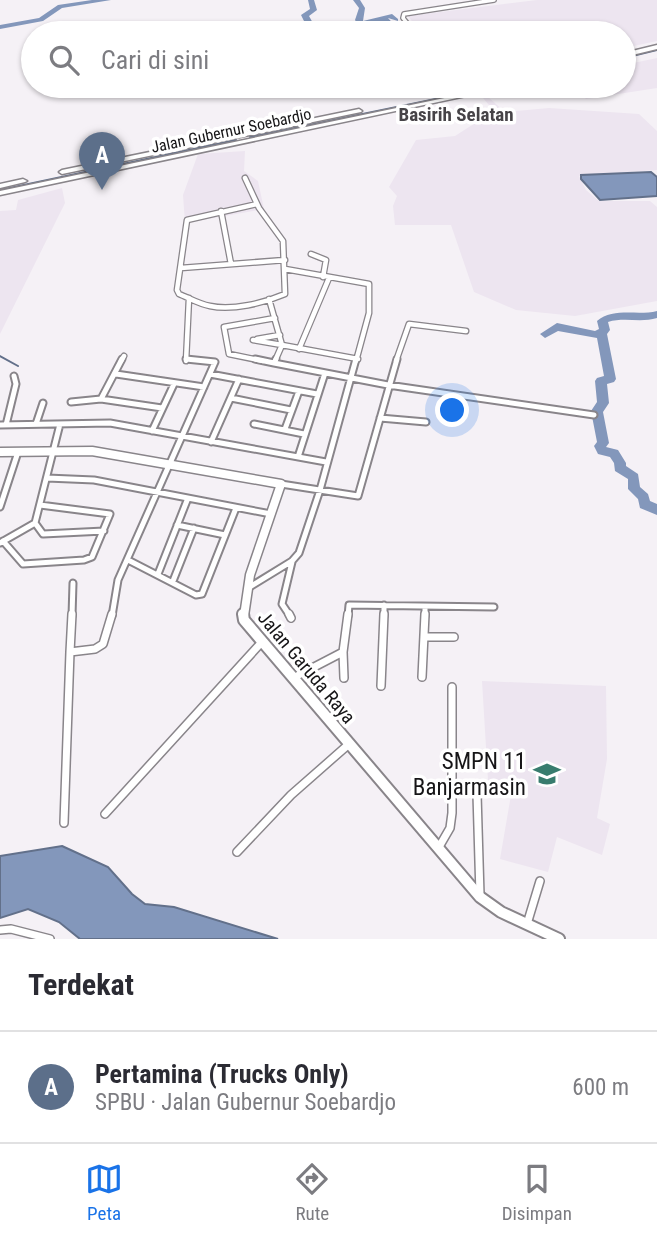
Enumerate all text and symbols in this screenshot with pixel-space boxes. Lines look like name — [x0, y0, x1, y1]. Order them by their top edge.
search box — [21, 21, 636, 98]
icon: search — [45, 41, 83, 79]
text: Cari di sini — [101, 45, 209, 75]
district label: Basirih Selatan — [398, 103, 514, 126]
street label: Jalan Gubernur Soebardjo — [149, 104, 313, 157]
pin: A — [79, 132, 125, 190]
your location — [435, 393, 469, 427]
street label: Jalan Garuda Raya — [253, 607, 360, 728]
place label: SMPN 11 Banjarmasin — [413, 748, 526, 801]
school or university icon: SMPN 11 Banjarmasin — [532, 759, 562, 789]
text: Terdekat — [28, 967, 134, 1002]
text: Pertamina (Trucks Only) — [95, 1059, 349, 1089]
text: A — [44, 1074, 58, 1101]
text: 600 m — [572, 1074, 629, 1101]
text: SPBU · Jalan Gubernur Soebardjo — [95, 1089, 396, 1116]
tab: Peta — [85, 1160, 123, 1225]
tab: Rute — [293, 1160, 331, 1225]
tab: Disimpan — [502, 1160, 572, 1225]

